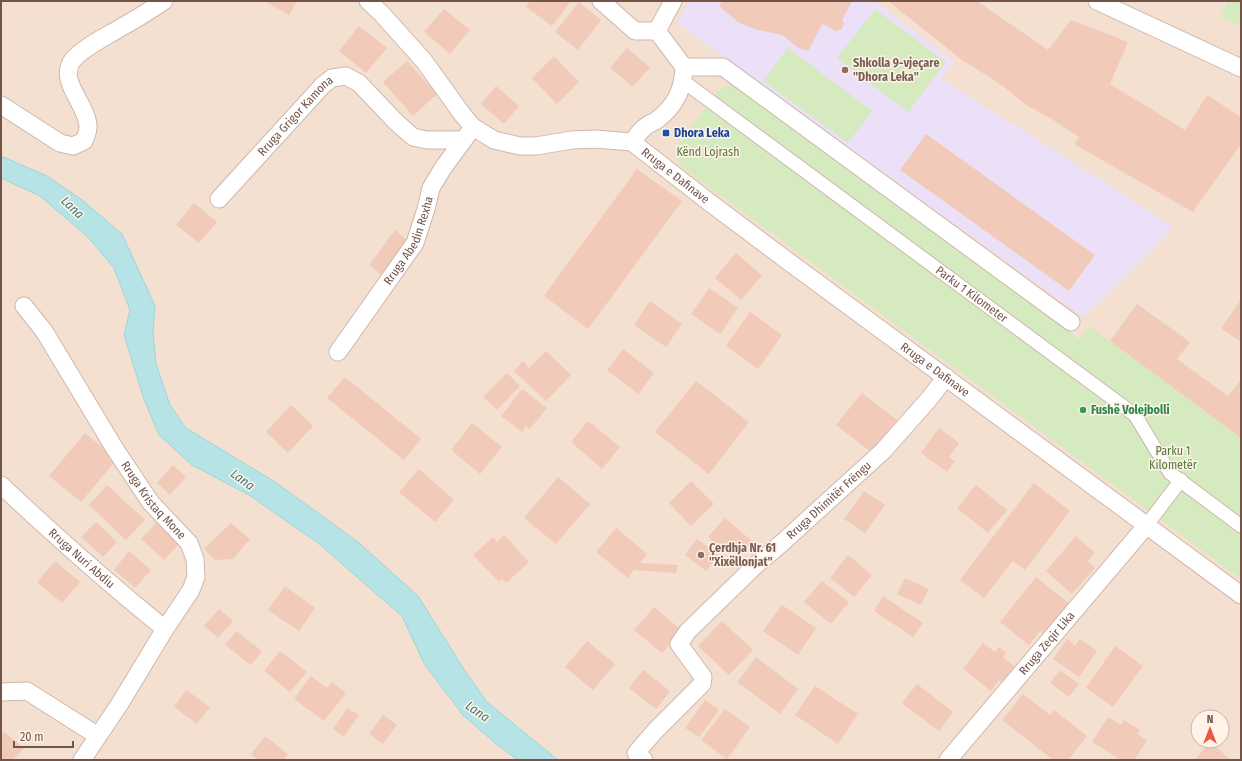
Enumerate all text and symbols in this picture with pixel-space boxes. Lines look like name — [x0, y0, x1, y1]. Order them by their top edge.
place label: Shkolla 9-vjeçare "Dhora Leka" — [853, 56, 939, 84]
marker: Shkolla 9-vjeçare "Dhora Leka" — [840, 65, 850, 75]
street label: Rruga Grigor Kamona — [255, 73, 336, 159]
place label: Dhora Leka — [674, 126, 730, 140]
marker: Dhora Leka — [661, 128, 671, 138]
street label: Rruga e Dafinave — [639, 145, 712, 207]
park label: Kënd Lojrash — [676, 145, 740, 159]
water label: Lana — [58, 193, 87, 222]
street label: Rruga Abedin Rexha — [381, 195, 436, 287]
street label: Parku 1 Kilometer — [933, 263, 1011, 326]
street label: Rruga e Dafinave — [898, 340, 972, 400]
place label: Fushë Volejbolli — [1091, 403, 1170, 417]
marker: Fushë Volejbolli — [1078, 405, 1088, 415]
park label: Parku 1 Kilometër — [1149, 444, 1198, 472]
street label: Rruga Dhimitër Frëngu — [784, 458, 874, 542]
street label: Rruga Kristaq Mone — [118, 459, 189, 542]
water label: Lana — [228, 466, 258, 493]
street label: Rruga Nuri Abdiu — [46, 526, 117, 591]
place label: Çerdhja Nr. 61 "Xixëllonjat" — [709, 541, 776, 569]
marker: Çerdhja Nr. 61 "Xixëllonjat" — [696, 550, 706, 560]
street label: Rruga Zeqir Lika — [1016, 609, 1078, 678]
water label: Lana — [463, 698, 493, 725]
north arrow — [1190, 709, 1230, 749]
text: N — [1207, 713, 1213, 726]
scale bar — [14, 723, 73, 749]
text: 20 m — [20, 730, 44, 744]

